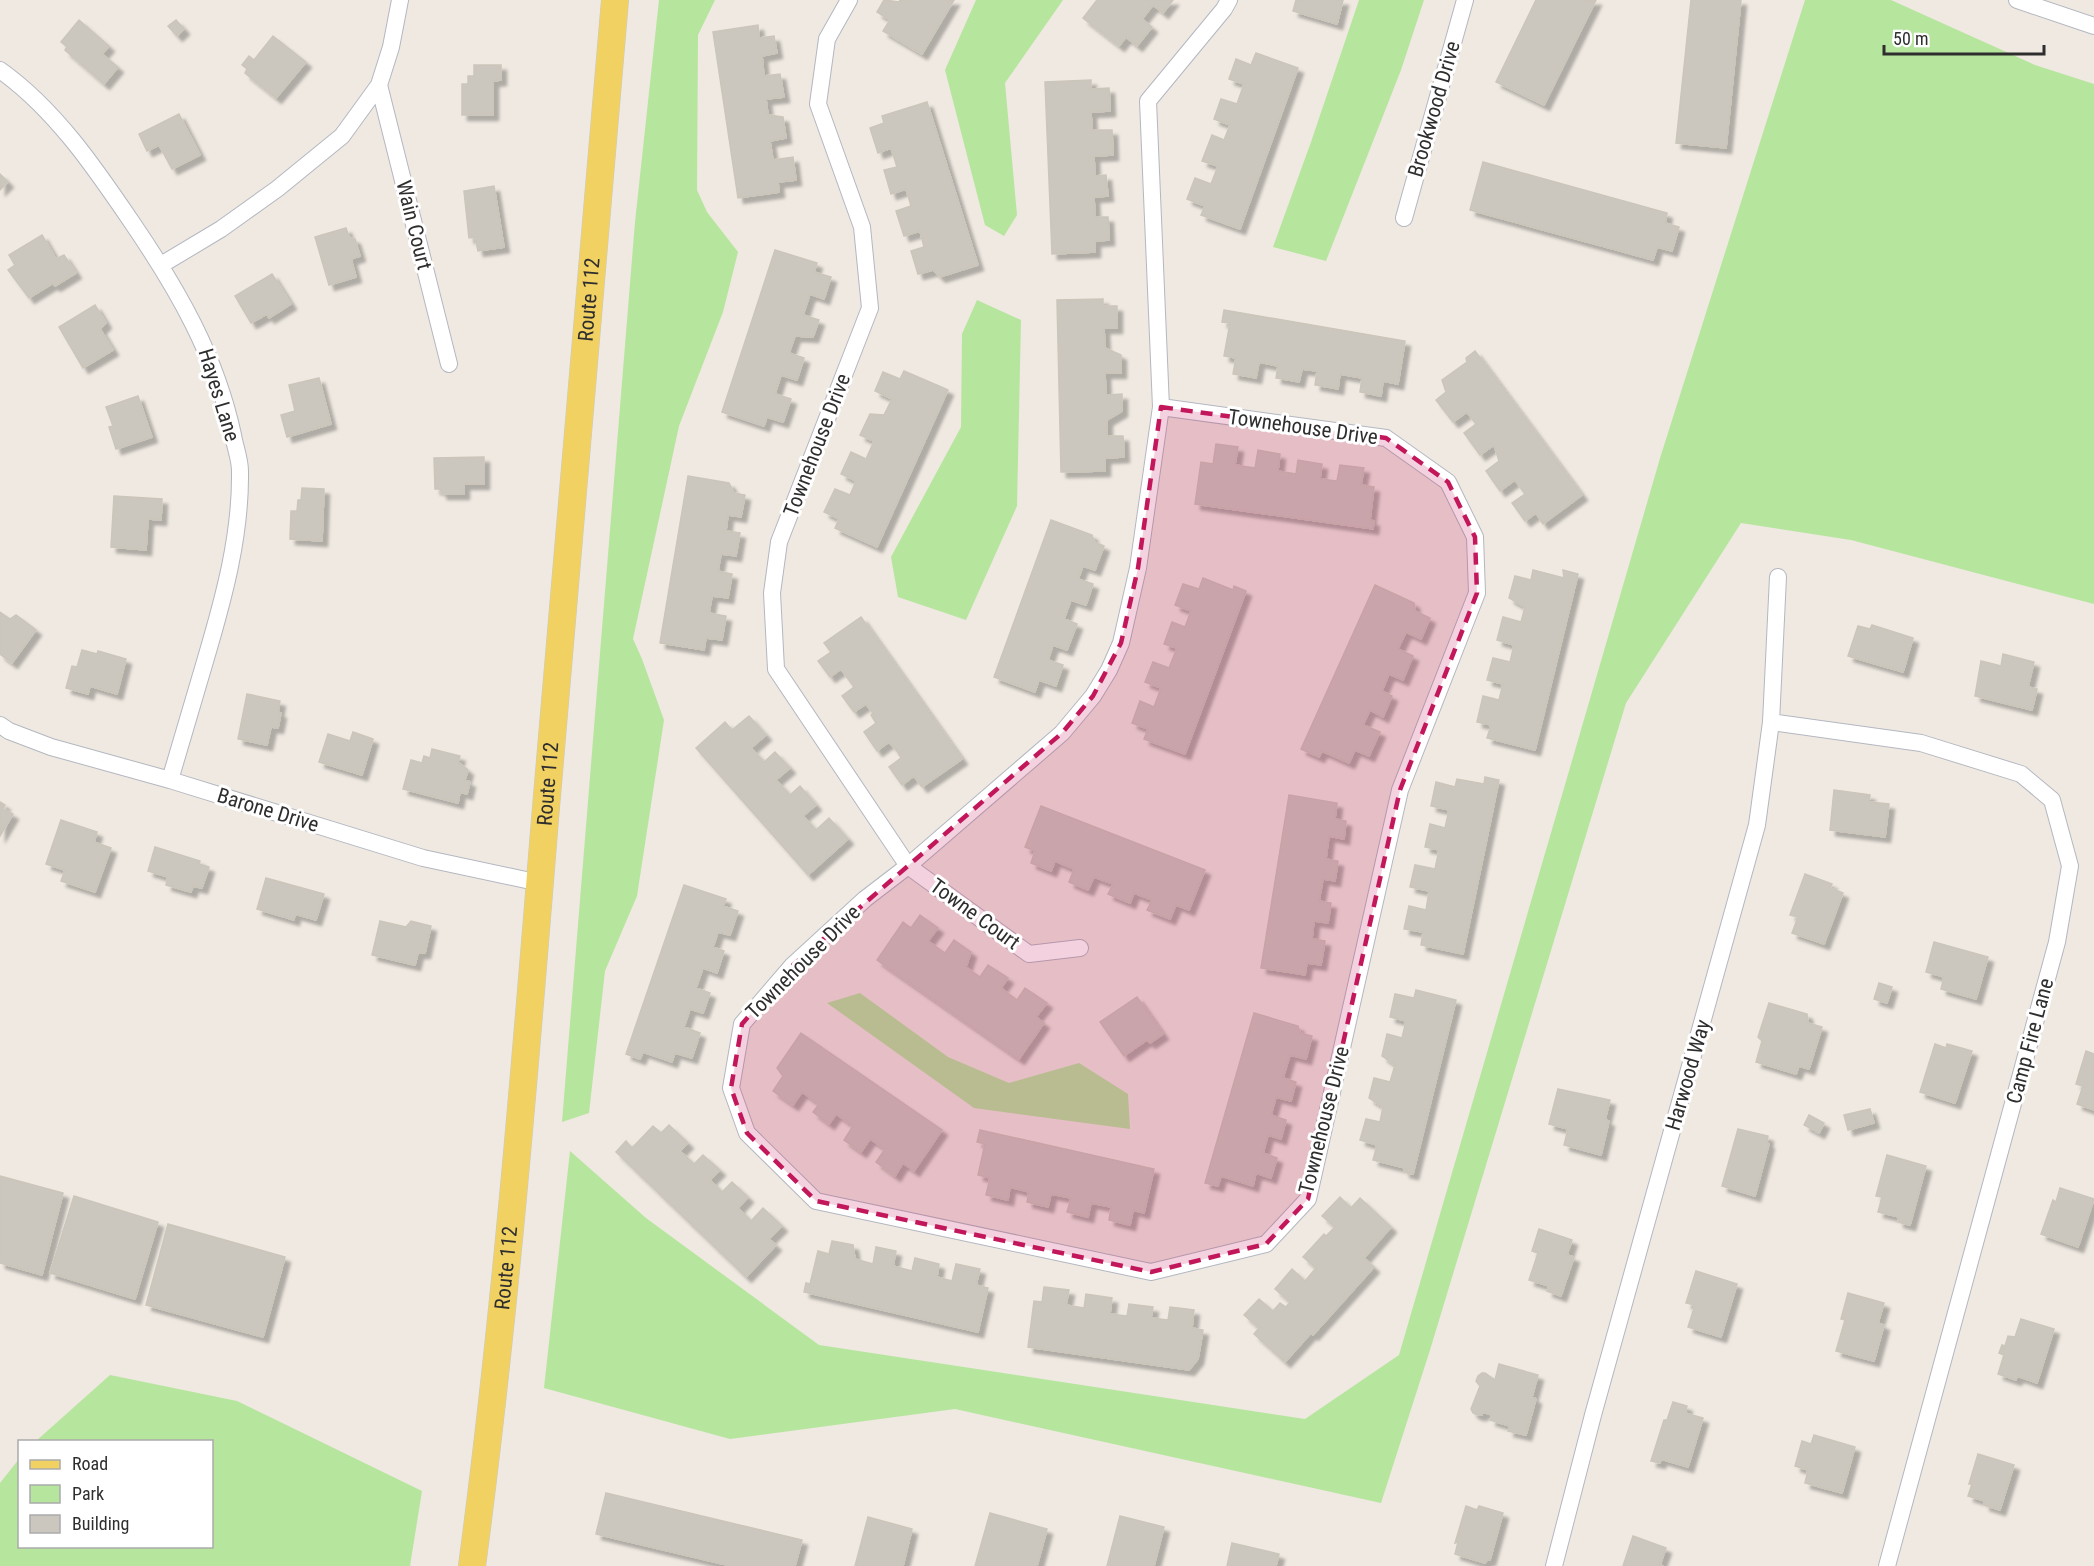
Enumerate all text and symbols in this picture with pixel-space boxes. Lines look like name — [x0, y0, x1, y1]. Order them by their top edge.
scale bar — [1884, 18, 2044, 56]
text: 50 m — [1893, 28, 1928, 49]
street label: Brookwood Drive — [1403, 38, 1465, 180]
street label: Wain Court — [391, 178, 437, 272]
street label: Route 112 — [573, 257, 605, 342]
street label: Hayes Lane — [194, 346, 245, 444]
street label: Townehouse Drive — [779, 370, 855, 520]
street label: Townehouse Drive — [1227, 405, 1380, 449]
street label: Route 112 — [533, 741, 563, 827]
street label: Barone Drive — [214, 783, 322, 837]
street label: Towne Court — [926, 874, 1024, 954]
street label: Townehouse Drive — [741, 900, 865, 1024]
street label: Camp Fire Lane — [2002, 976, 2058, 1106]
street label: Harwood Way — [1661, 1017, 1715, 1133]
street label: Townehouse Drive — [1294, 1044, 1354, 1196]
street label: Route 112 — [490, 1225, 522, 1311]
legend — [18, 1440, 213, 1548]
text: Road — [72, 1453, 108, 1474]
text: Park — [72, 1483, 104, 1504]
text: Building — [72, 1513, 129, 1534]

